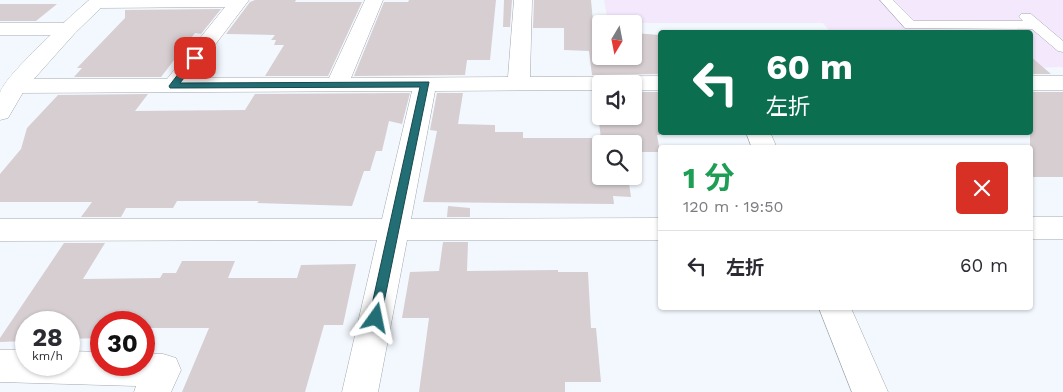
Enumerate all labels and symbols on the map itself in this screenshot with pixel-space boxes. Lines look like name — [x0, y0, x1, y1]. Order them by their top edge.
north arrow — [592, 15, 642, 65]
pin — [174, 37, 216, 79]
position arrow — [349, 291, 401, 343]
speed limit sign: 30 — [90, 311, 155, 376]

